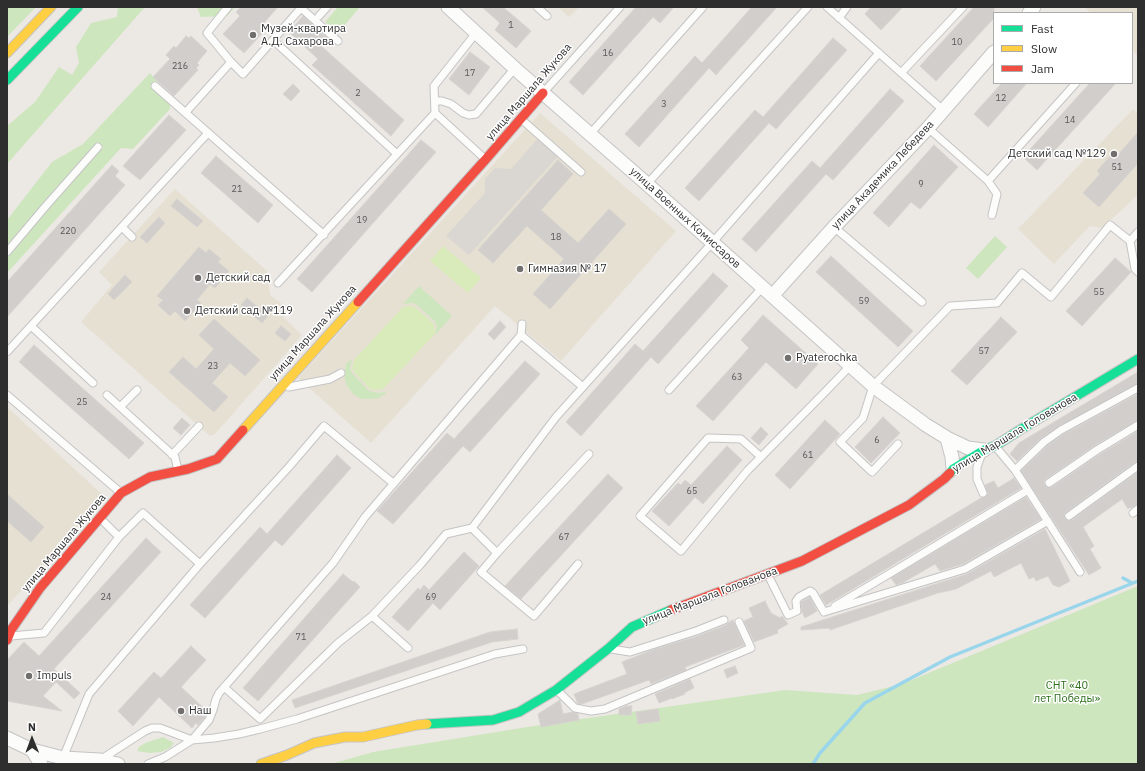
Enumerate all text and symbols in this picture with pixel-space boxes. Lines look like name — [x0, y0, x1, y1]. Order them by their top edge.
legend — [993, 12, 1133, 84]
house number: 1 — [508, 20, 514, 30]
text: Fast — [1031, 21, 1054, 36]
place label: Музей-квартира А.Д. Сахарова — [261, 22, 346, 48]
marker: Музей-квартира А.Д. Сахарова — [248, 30, 258, 40]
house number: 10 — [952, 37, 962, 47]
street label: улица Маршала Жукова — [483, 41, 575, 143]
text: Slow — [1031, 41, 1057, 56]
house number: 16 — [603, 48, 613, 58]
house number: 216 — [172, 61, 188, 71]
text: Jam — [1031, 61, 1054, 76]
house number: 17 — [465, 68, 475, 78]
house number: 2 — [355, 88, 361, 98]
house number: 12 — [996, 93, 1006, 103]
house number: 3 — [661, 99, 667, 109]
house number: 14 — [1065, 115, 1075, 125]
street label: улица Академика Лебедева — [829, 118, 937, 232]
place label: Детский сад №129 — [1008, 147, 1106, 161]
marker: Детский сад №129 — [1109, 149, 1119, 159]
house number: 51 — [1112, 162, 1122, 172]
street label: улица Военных Комиссаров — [627, 165, 743, 271]
house number: 9 — [918, 179, 924, 189]
house number: 21 — [232, 184, 242, 194]
house number: 19 — [357, 215, 367, 225]
house number: 220 — [60, 226, 76, 236]
house number: 18 — [551, 232, 561, 242]
place label: Гимназия № 17 — [528, 262, 607, 276]
marker: Гимназия № 17 — [515, 264, 525, 274]
place label: Детский сад — [206, 271, 270, 285]
marker: Детский сад — [193, 273, 203, 283]
street label: улица Маршала Жукова — [267, 283, 359, 383]
house number: 55 — [1094, 287, 1104, 297]
house number: 59 — [859, 296, 869, 306]
place label: Детский сад №119 — [195, 304, 293, 318]
marker: Детский сад №119 — [182, 306, 192, 316]
house number: 57 — [979, 346, 989, 356]
place label: Pyaterochka — [796, 351, 857, 365]
marker: Pyaterochka — [783, 353, 793, 363]
house number: 23 — [208, 361, 218, 371]
house number: 63 — [732, 372, 742, 382]
street label: улица Маршала Голованова — [950, 390, 1080, 476]
house number: 25 — [77, 397, 87, 407]
house number: 6 — [874, 435, 880, 445]
house number: 61 — [803, 450, 813, 460]
house number: 65 — [687, 486, 697, 496]
street label: улица Маршала Жукова — [19, 491, 109, 595]
house number: 67 — [559, 532, 569, 542]
street label: улица Маршала Голованова — [641, 564, 779, 628]
house number: 24 — [101, 592, 111, 602]
house number: 69 — [426, 592, 436, 602]
house number: 71 — [296, 632, 306, 642]
place label: Impuls — [37, 669, 72, 683]
marker: Impuls — [24, 671, 34, 681]
park label: СНТ «40 лет Победы» — [1034, 679, 1100, 705]
place label: Наш — [189, 704, 211, 718]
marker: Наш — [176, 706, 186, 716]
north arrow — [12, 719, 52, 759]
text: N — [28, 720, 36, 734]

